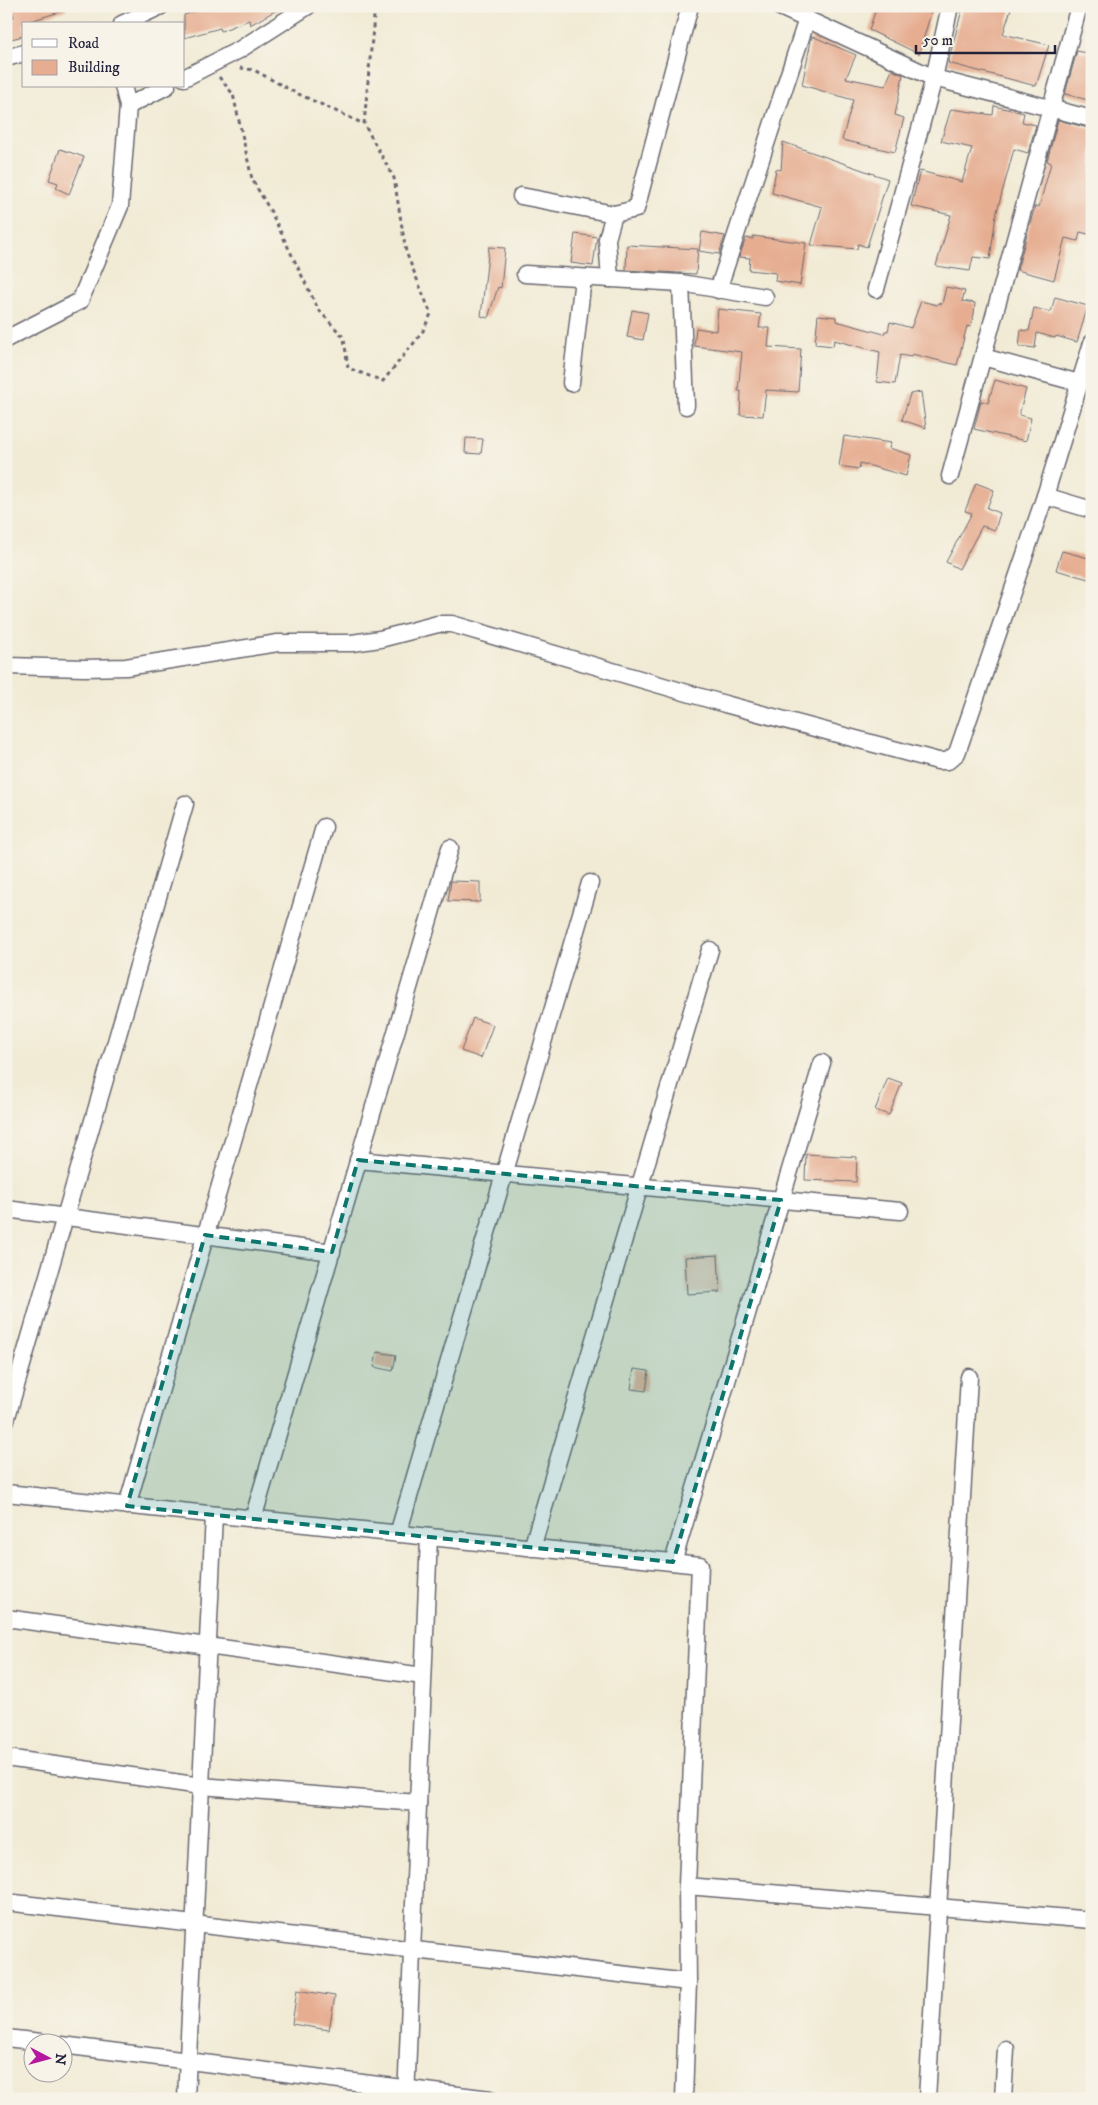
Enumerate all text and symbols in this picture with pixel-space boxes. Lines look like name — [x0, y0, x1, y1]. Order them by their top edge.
legend — [22, 22, 185, 88]
scale bar — [916, 22, 1054, 54]
text: 50 m — [923, 31, 953, 50]
text: Road — [68, 34, 100, 53]
text: Building — [68, 58, 120, 77]
north arrow — [22, 2032, 72, 2082]
text: N — [50, 2053, 69, 2066]

